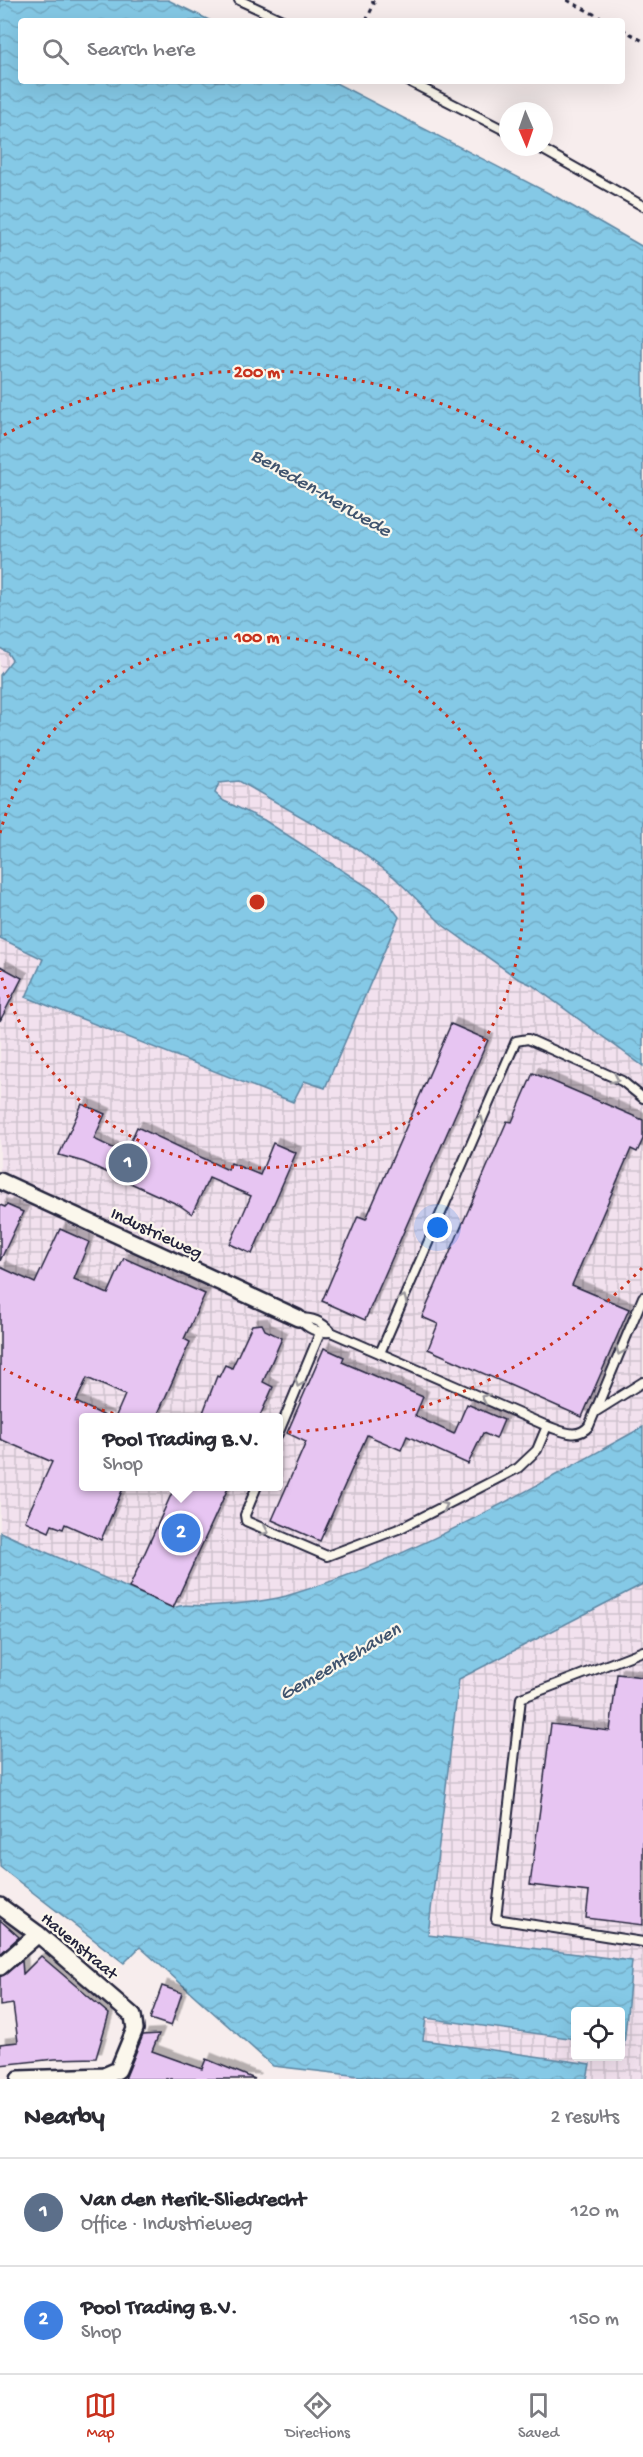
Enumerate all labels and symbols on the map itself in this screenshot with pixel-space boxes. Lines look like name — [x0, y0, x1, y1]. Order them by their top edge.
north arrow — [499, 102, 553, 156]
text: 200 m — [234, 363, 280, 384]
water label: Beneden-Merwede — [246, 445, 395, 544]
text: 100 m — [234, 628, 280, 649]
centre of rings — [247, 892, 267, 912]
one-way arrow — [608, 1071, 619, 1083]
one-way arrow — [473, 1115, 485, 1126]
pin: 1 — [108, 1140, 148, 1186]
street label: Industrieweg — [107, 1204, 205, 1265]
your location — [423, 1213, 452, 1242]
one-way arrow — [396, 1294, 408, 1305]
one-way arrow — [615, 1345, 627, 1356]
one-way arrow — [294, 1377, 306, 1388]
one-way arrow — [480, 1394, 491, 1406]
one-way arrow — [438, 1502, 448, 1513]
pin: 2 — [162, 1510, 201, 1556]
one-way arrow — [258, 1524, 269, 1536]
water label: Gemeentehaven — [276, 1619, 406, 1707]
street label: Havenstraat — [36, 1909, 122, 1986]

